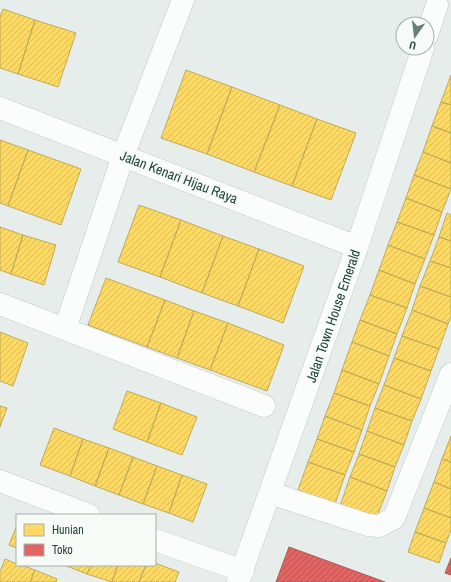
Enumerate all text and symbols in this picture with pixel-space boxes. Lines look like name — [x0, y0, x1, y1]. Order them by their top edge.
north arrow — [395, 16, 435, 56]
text: U — [408, 38, 417, 53]
street label: Jalan Kenari Hijau Raya — [118, 146, 241, 208]
street label: Jalan Town House Emerald — [302, 247, 364, 385]
legend — [16, 514, 156, 566]
text: Hunian — [52, 522, 84, 538]
text: Toko — [52, 542, 73, 558]

